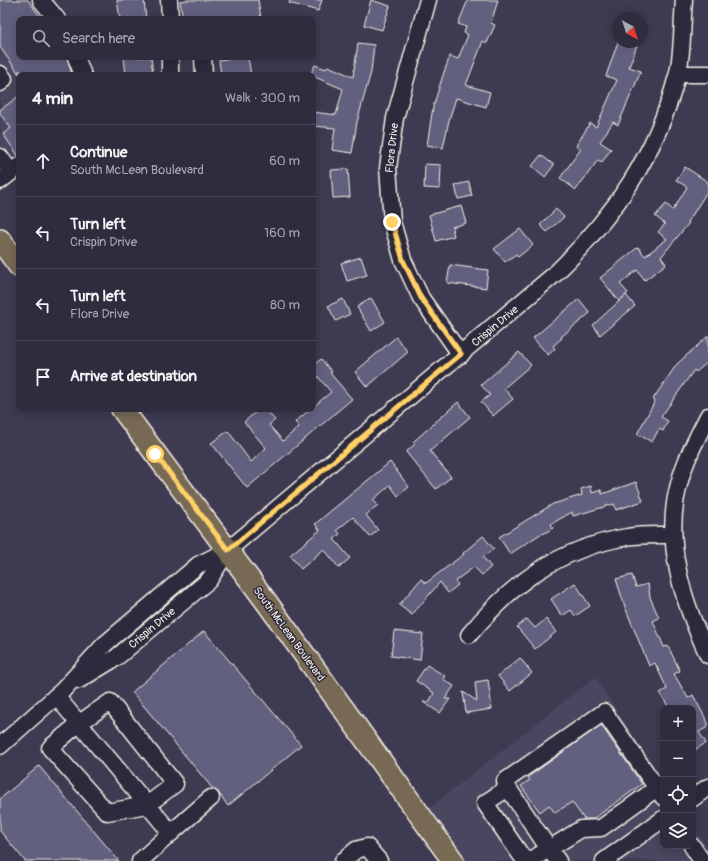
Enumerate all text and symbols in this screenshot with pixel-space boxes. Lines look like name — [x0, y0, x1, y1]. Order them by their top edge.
north arrow — [612, 12, 648, 48]
search box — [16, 16, 316, 60]
icon: search — [30, 27, 52, 49]
text: Search here — [62, 29, 135, 48]
text: 4 min — [32, 88, 73, 109]
text: Walk · 300 m — [225, 90, 300, 106]
street label: Flora Drive — [383, 122, 401, 174]
text: Continue — [70, 143, 128, 162]
icon: ahead — [32, 150, 54, 172]
text: 60 m — [269, 153, 300, 169]
text: South McLean Boulevard — [70, 162, 204, 178]
route end — [383, 213, 401, 231]
text: Turn left — [70, 215, 126, 234]
icon: left — [32, 222, 54, 244]
text: 160 m — [264, 225, 300, 241]
text: Crispin Drive — [70, 234, 137, 250]
text: Turn left — [70, 287, 126, 306]
icon: left — [32, 294, 54, 316]
text: 80 m — [270, 297, 300, 313]
street label: Crispin Drive — [469, 302, 521, 349]
text: Flora Drive — [70, 306, 129, 322]
icon: arrive — [32, 366, 54, 388]
text: Arrive at destination — [70, 367, 197, 386]
route start — [146, 445, 164, 463]
street label: South McLean Boulevard — [250, 584, 328, 684]
street label: Crispin Drive — [126, 604, 178, 651]
map controls — [660, 705, 696, 849]
button: + — [660, 705, 696, 741]
button: − — [660, 741, 696, 777]
button: locate — [660, 777, 696, 813]
button: layers — [660, 813, 696, 849]

